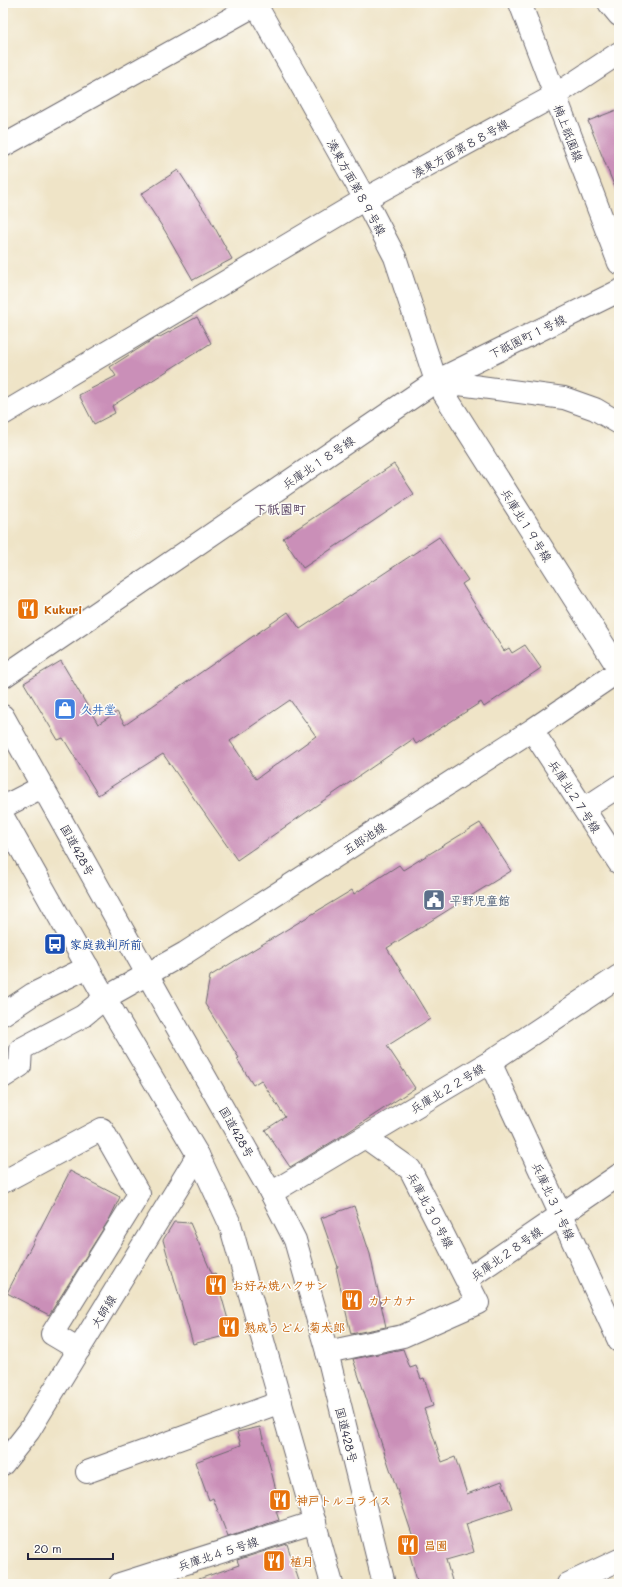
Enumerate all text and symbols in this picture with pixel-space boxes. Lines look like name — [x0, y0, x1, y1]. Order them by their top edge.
street label: 楠上祇園線 — [551, 102, 587, 164]
street label: 湊東方面第８８号線 — [409, 115, 511, 181]
street label: 湊東方面第８９号線 — [324, 136, 390, 238]
street label: 下祇園町１号線 — [486, 310, 568, 362]
street label: 兵庫北１８号線 — [279, 432, 357, 492]
street label: 兵庫北１９号線 — [498, 485, 556, 565]
district label: 下祇園町 — [254, 500, 306, 517]
restaurant icon: Kukuri — [15, 596, 41, 622]
place label: Kukuri — [44, 601, 82, 617]
shop icon: 久井堂 — [52, 696, 78, 722]
place label: 久井堂 — [80, 701, 116, 717]
street label: 兵庫北２７号線 — [545, 756, 605, 836]
street label: 五郎池線 — [340, 818, 388, 858]
street label: 国道428号 — [57, 821, 99, 879]
public building icon: 平野児童館 — [421, 887, 447, 913]
place label: 平野児童館 — [450, 892, 510, 908]
bus stop icon: 家庭裁判所前 — [42, 931, 68, 957]
place label: 家庭裁判所前 — [70, 936, 142, 952]
street label: 兵庫北２２号線 — [407, 1060, 487, 1116]
street label: 国道428号 — [216, 1103, 258, 1161]
street label: 兵庫北３１号線 — [529, 1160, 579, 1242]
street label: 兵庫北３０号線 — [404, 1169, 458, 1251]
street label: 兵庫北２８号線 — [467, 1222, 545, 1284]
restaurant icon: お好み焼ハクサン — [203, 1272, 229, 1298]
place label: お好み焼ハクサン — [232, 1277, 328, 1293]
restaurant icon: カナカナ — [339, 1287, 365, 1313]
street label: 大師線 — [87, 1291, 119, 1331]
place label: カナカナ — [368, 1292, 416, 1308]
restaurant icon: 熟成うどん 菊太郎 — [216, 1314, 242, 1340]
place label: 熟成うどん 菊太郎 — [244, 1319, 345, 1335]
street label: 国道428号 — [332, 1405, 362, 1465]
restaurant icon: 神戸トルコライス — [267, 1487, 293, 1513]
place label: 神戸トルコライス — [296, 1492, 391, 1508]
street label: 兵庫北４５号線 — [176, 1532, 260, 1574]
restaurant icon: 昌園 — [395, 1532, 421, 1558]
scale bar — [28, 1535, 113, 1561]
place label: 昌園 — [424, 1537, 448, 1553]
text: 20 m — [34, 1540, 62, 1556]
restaurant icon: 植月 — [261, 1548, 287, 1574]
place label: 植月 — [290, 1553, 314, 1569]

